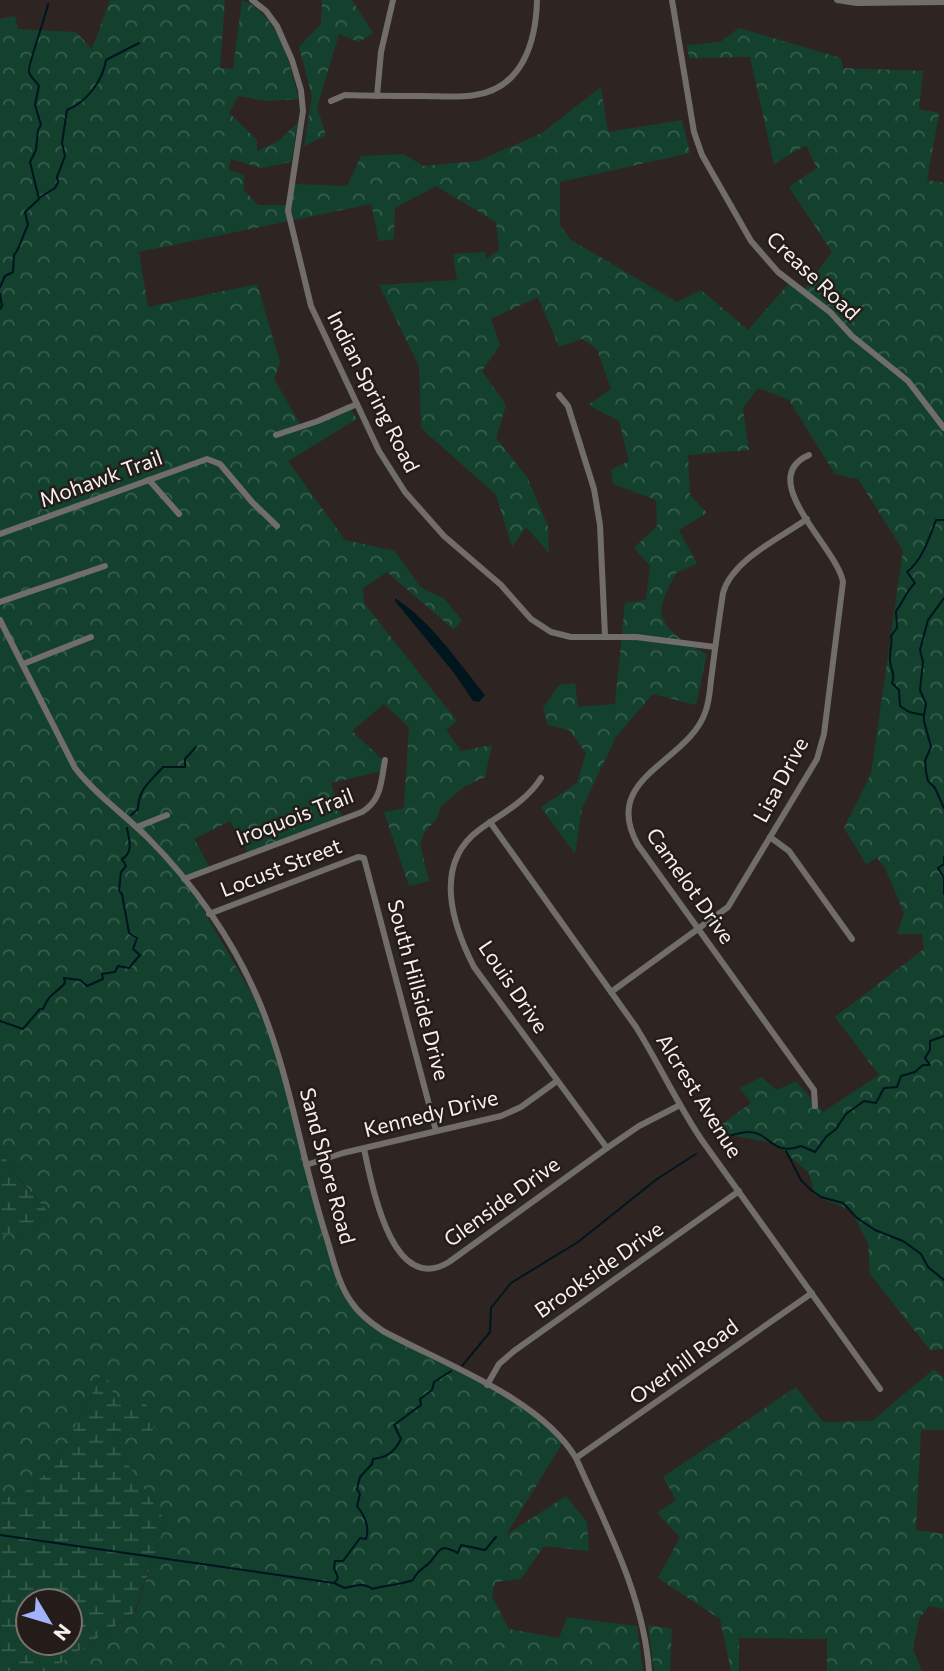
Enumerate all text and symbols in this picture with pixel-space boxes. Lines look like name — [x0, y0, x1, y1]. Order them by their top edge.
street label: Crease Road — [762, 225, 866, 324]
street label: Indian Spring Road — [323, 307, 426, 476]
street label: Mohawk Trail — [36, 444, 165, 511]
street label: Lisa Drive — [747, 732, 812, 826]
street label: Iroquois Trail — [232, 782, 357, 849]
street label: Camelot Drive — [642, 822, 740, 948]
street label: Locust Street — [216, 832, 345, 901]
street label: South Hillside Drive — [383, 897, 456, 1083]
street label: Louis Drive — [474, 935, 554, 1037]
street label: Alcrest Avenue — [652, 1029, 748, 1162]
street label: Kennedy Drive — [361, 1084, 500, 1141]
street label: Sand Shore Road — [296, 1085, 361, 1246]
street label: Glenside Drive — [438, 1150, 564, 1251]
street label: Brookside Drive — [529, 1215, 667, 1322]
street label: Overhill Road — [624, 1313, 742, 1409]
north arrow — [14, 1587, 84, 1657]
text: N — [49, 1620, 76, 1645]

